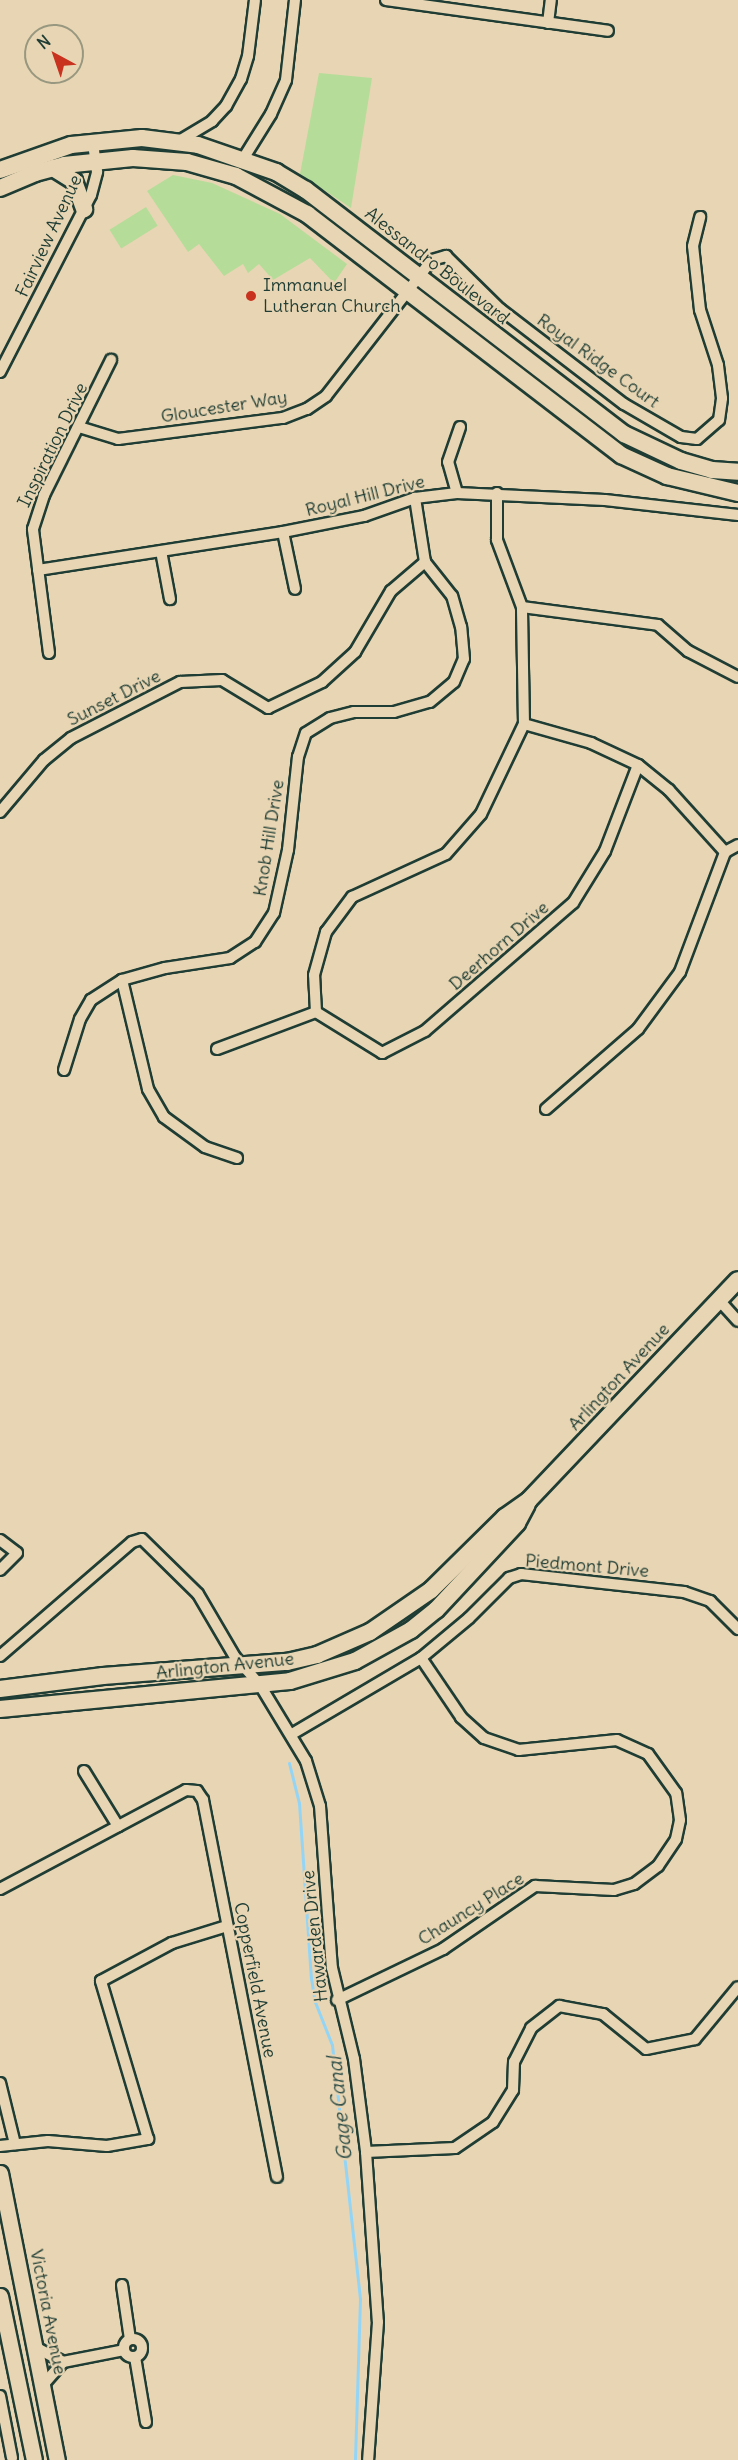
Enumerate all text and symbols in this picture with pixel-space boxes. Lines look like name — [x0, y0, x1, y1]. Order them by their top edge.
north arrow — [24, 24, 84, 84]
text: N — [33, 31, 54, 53]
street label: Fairview Avenue — [11, 172, 87, 300]
street label: Alessandro Boulevard — [360, 203, 514, 329]
place label: Immanuel Lutheran Church — [263, 275, 401, 318]
marker: Immanuel Lutheran Church — [244, 289, 258, 303]
street label: Royal Ridge Court — [533, 309, 663, 413]
street label: Inspiration Drive — [14, 379, 92, 511]
street label: Gloucester Way — [159, 386, 289, 428]
street label: Royal Hill Drive — [303, 471, 427, 521]
street label: Sunset Drive — [64, 665, 164, 731]
street label: Knob Hill Drive — [249, 778, 289, 898]
street label: Deerhorn Drive — [445, 897, 553, 995]
street label: Arlington Avenue — [564, 1319, 674, 1435]
street label: Piedmont Drive — [524, 1550, 650, 1582]
street label: Arlington Avenue — [155, 1648, 295, 1684]
street label: Chauncy Place — [414, 1868, 528, 1950]
street label: Hawarden Drive — [297, 1869, 333, 2003]
street label: Copperfield Avenue — [229, 1900, 281, 2060]
water label: Gage Canal — [322, 2056, 356, 2162]
street label: Victoria Avenue — [25, 2248, 71, 2376]

